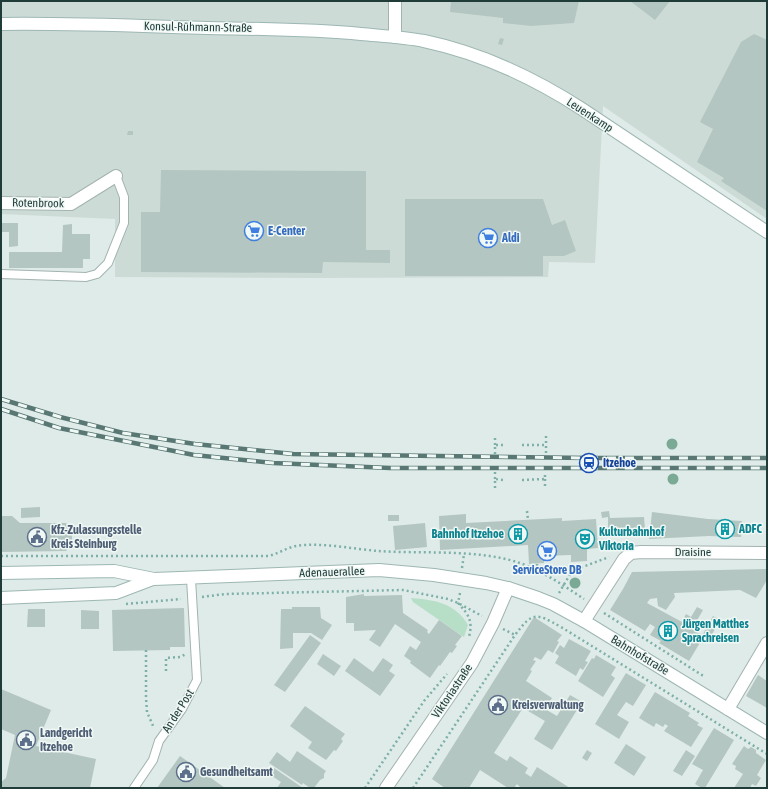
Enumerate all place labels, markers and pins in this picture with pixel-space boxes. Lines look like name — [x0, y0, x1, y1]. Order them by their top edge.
supermarket icon: E-Center — [243, 220, 265, 242]
place label: E-Center — [268, 224, 306, 238]
supermarket icon: Aldi — [477, 227, 499, 249]
place label: Aldi — [501, 231, 520, 245]
station icon: Itzehoe — [578, 452, 600, 474]
place label: Itzehoe — [603, 456, 637, 470]
building icon: ADFC — [714, 518, 736, 540]
place label: ADFC — [738, 522, 762, 536]
place label: Kfz-Zulassungsstelle Kreis Steinburg — [51, 523, 142, 551]
building icon: Bahnhof Itzehoe — [507, 523, 529, 545]
place label: Kulturbahnhof Viktoria — [598, 525, 665, 553]
public building icon: Kfz-Zulassungsstelle Kreis Steinburg — [26, 526, 48, 548]
place label: Bahnhof Itzehoe — [432, 527, 505, 541]
theatre icon: Kulturbahnhof Viktoria — [574, 528, 596, 550]
supermarket icon: ServiceStore DB — [536, 540, 558, 562]
place label: ServiceStore DB — [513, 563, 582, 577]
place label: Jürgen Matthes Sprachreisen — [681, 617, 749, 645]
building icon: Jürgen Matthes Sprachreisen — [657, 620, 679, 642]
public building icon: Kreisverwaltung — [487, 694, 509, 716]
place label: Kreisverwaltung — [512, 698, 585, 712]
place label: Landgericht Itzehoe — [40, 726, 93, 754]
public building icon: Landgericht Itzehoe — [15, 729, 37, 751]
public building icon: Gesundheitsamt — [175, 761, 197, 783]
place label: Gesundheitsamt — [200, 765, 273, 779]

